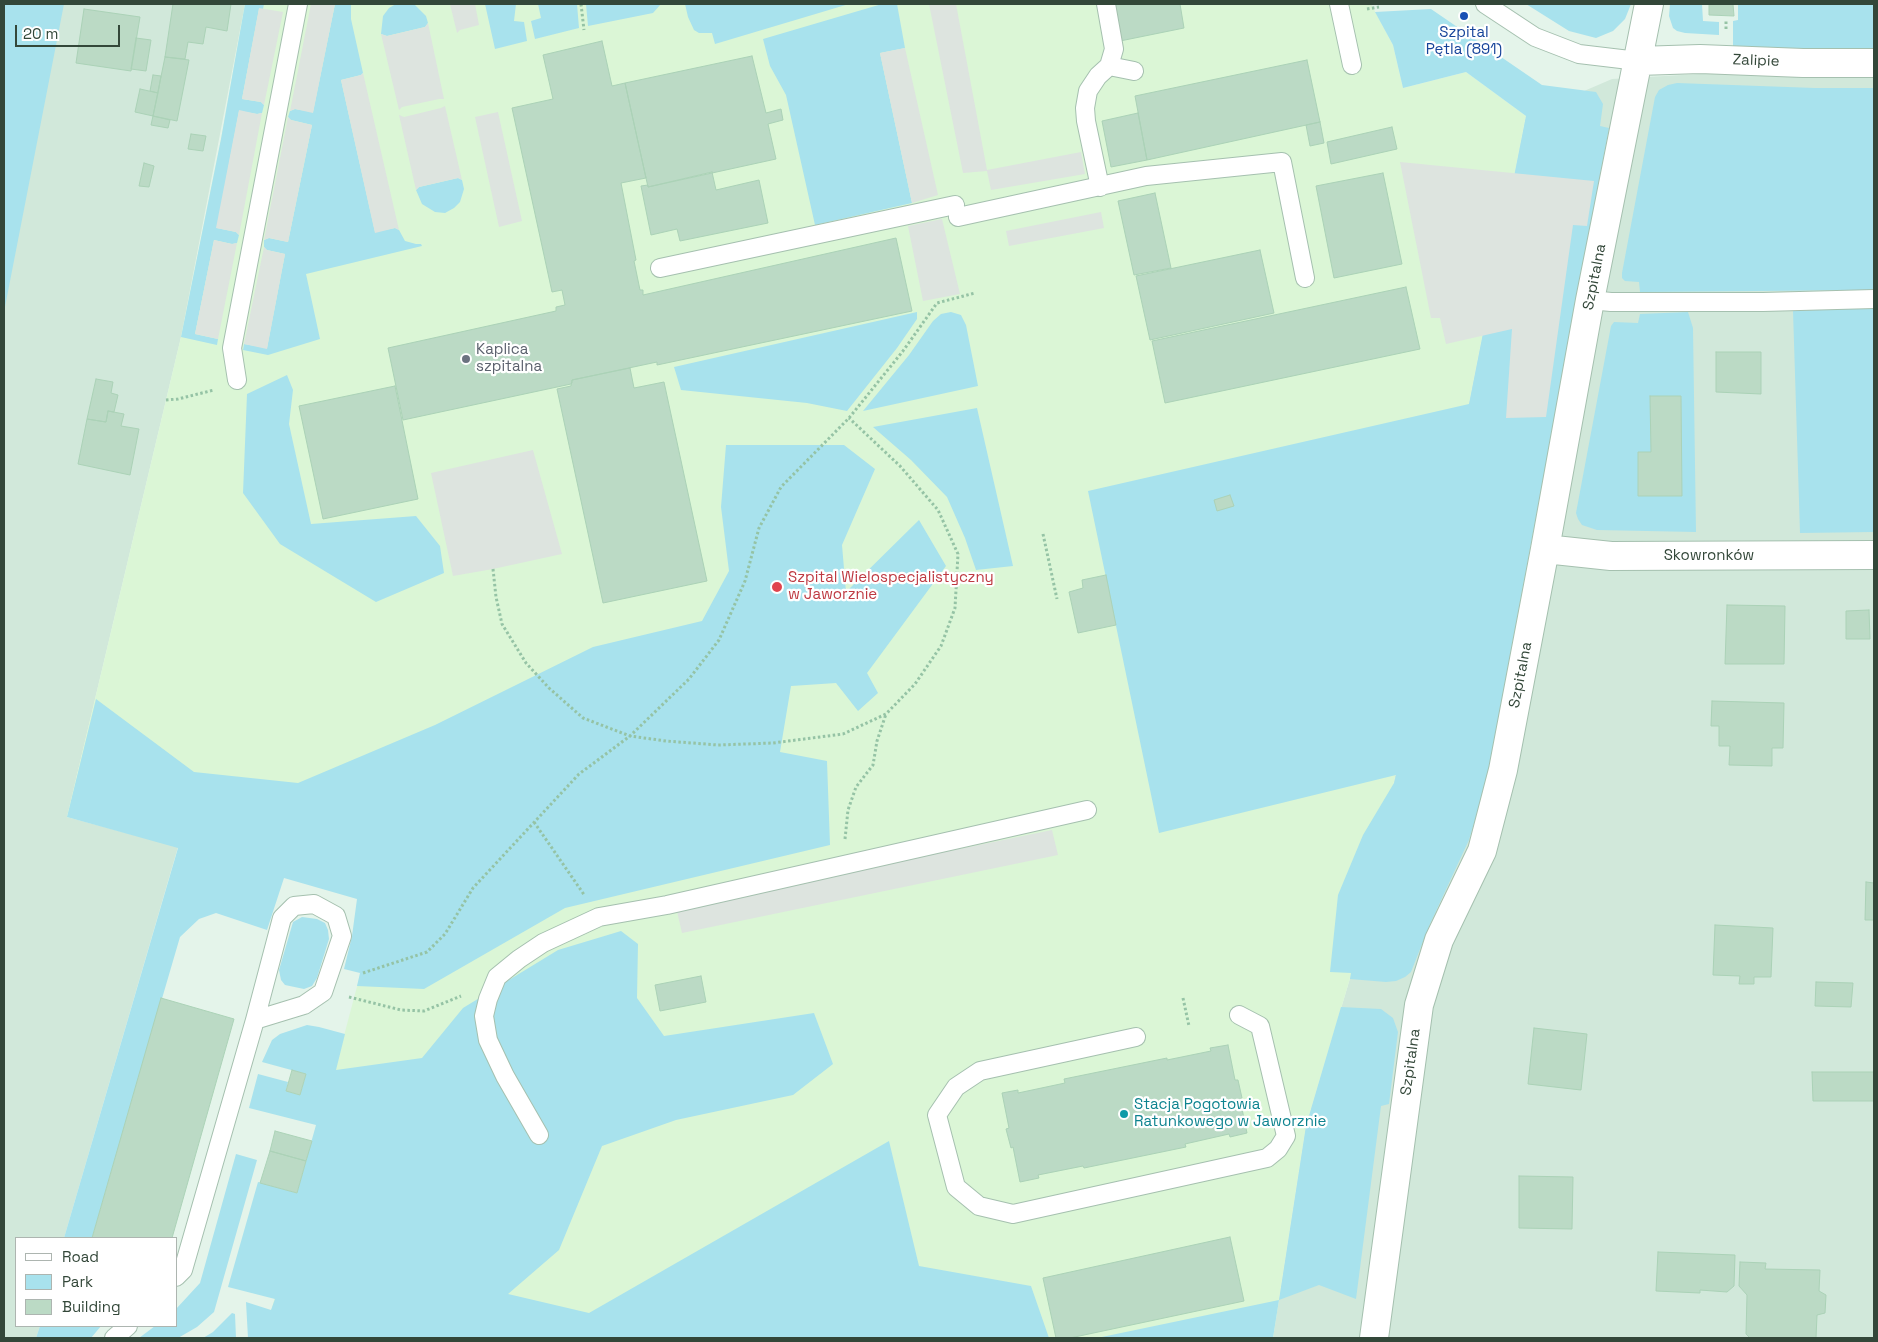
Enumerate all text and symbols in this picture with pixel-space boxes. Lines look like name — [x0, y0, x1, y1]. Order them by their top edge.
marker: Szpital Pętla (891) — [1458, 10, 1470, 22]
scale bar — [18, 15, 122, 47]
text: 20 m — [23, 24, 58, 43]
place label: Szpital Pętla (891) — [1426, 24, 1502, 59]
street label: Zalipie — [1732, 51, 1780, 71]
street label: Szpitalna — [1580, 242, 1610, 312]
place label: Kaplica szpitalna — [476, 341, 542, 376]
marker: Kaplica szpitalna — [460, 353, 472, 365]
street label: Skowronków — [1664, 547, 1754, 565]
place label: Szpital Wielospecjalistyczny w Jaworznie — [788, 569, 994, 604]
marker: Szpital Wielospecjalistyczny w Jaworznie — [770, 580, 784, 594]
street label: Szpitalna — [1506, 640, 1536, 710]
street label: Szpitalna — [1397, 1027, 1425, 1097]
place label: Stacja Pogotowia Ratunkowego w Jaworznie — [1134, 1096, 1326, 1131]
marker: Stacja Pogotowia Ratunkowego w Jaworznie — [1118, 1108, 1130, 1120]
legend — [15, 1237, 178, 1327]
text: Road — [62, 1247, 99, 1266]
text: Park — [62, 1272, 93, 1291]
text: Building — [62, 1297, 121, 1316]

